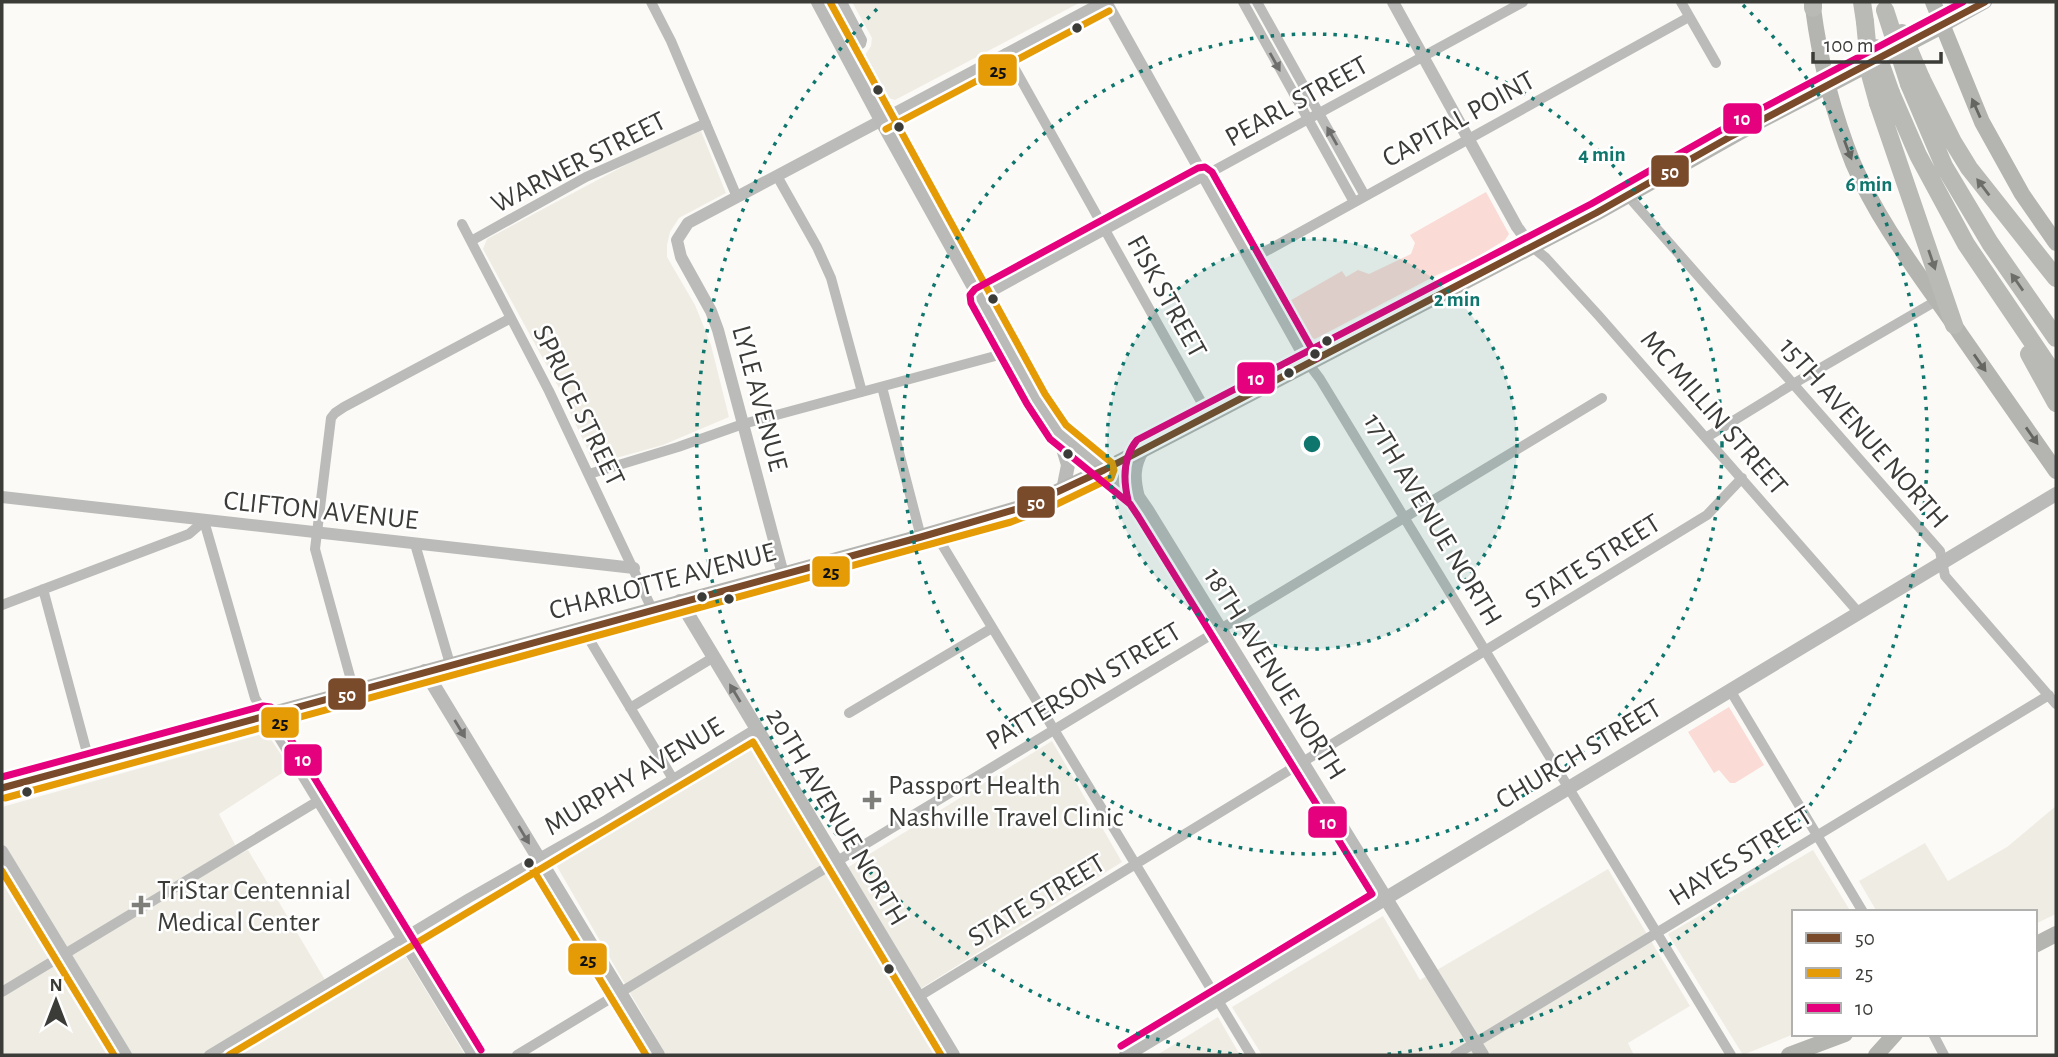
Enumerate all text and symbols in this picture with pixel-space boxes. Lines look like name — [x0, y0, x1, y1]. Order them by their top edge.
unlabelled marker — [1070, 21, 1084, 35]
scale bar — [1813, 21, 1941, 65]
text: 100 m — [1824, 35, 1874, 56]
street label: PEARL STREET — [1221, 51, 1373, 152]
one-way arrow — [1269, 52, 1281, 72]
line badge: 25 — [977, 53, 1018, 87]
text: 25 — [989, 62, 1007, 81]
street label: CAPITAL POINT — [1378, 66, 1540, 173]
unlabelled marker — [871, 83, 885, 97]
one-way arrow — [1970, 98, 1982, 118]
line badge: 10 — [1722, 102, 1763, 135]
street label: WARNER STREET — [487, 107, 671, 219]
text: 10 — [1734, 110, 1750, 129]
unlabelled marker — [892, 120, 906, 134]
one-way arrow — [1326, 126, 1338, 146]
one-way arrow — [1843, 139, 1854, 160]
text: 4 min — [1578, 144, 1626, 165]
line badge: 50 — [1650, 154, 1690, 188]
text: 50 — [1661, 163, 1679, 182]
text: 6 min — [1846, 174, 1892, 195]
one-way arrow — [1976, 178, 1990, 196]
street label: FISK STREET — [1121, 231, 1211, 363]
one-way arrow — [1927, 250, 1938, 271]
one-way arrow — [2010, 273, 2024, 291]
text: 2 min — [1434, 289, 1480, 310]
unlabelled marker — [986, 292, 1000, 306]
street label: SPRUCE STREET — [527, 321, 629, 491]
street label: LYLE AVENUE — [726, 323, 792, 474]
street label: MC MILLIN STREET — [1635, 326, 1793, 501]
street label: 15TH AVENUE NORTH — [1773, 333, 1954, 534]
unlabelled marker — [1320, 334, 1334, 348]
unlabelled marker — [1308, 347, 1322, 361]
one-way arrow — [1973, 354, 1987, 372]
line badge: 10 — [1236, 361, 1276, 395]
unlabelled marker — [1282, 366, 1296, 380]
text: 10 — [1248, 370, 1264, 389]
street label: 17TH AVENUE NORTH — [1358, 409, 1507, 631]
one-way arrow — [2025, 427, 2039, 445]
centre of rings — [1300, 432, 1324, 456]
unlabelled marker — [1061, 447, 1075, 461]
line badge: 50 — [1016, 485, 1056, 519]
street label: CLIFTON AVENUE — [222, 487, 420, 535]
text: 50 — [1027, 494, 1045, 513]
street label: STATE STREET — [1520, 509, 1666, 614]
street label: CHARLOTTE AVENUE — [546, 538, 779, 626]
line badge: 25 — [811, 555, 851, 588]
text: 25 — [822, 563, 840, 582]
street label: 18TH AVENUE NORTH — [1198, 563, 1351, 785]
unlabelled marker — [695, 590, 709, 604]
unlabelled marker — [722, 592, 736, 606]
street label: PATTERSON STREET — [982, 617, 1187, 756]
line badge: 50 — [327, 677, 367, 711]
one-way arrow — [729, 683, 742, 702]
text: 50 — [338, 686, 356, 705]
street label: CHURCH STREET — [1491, 694, 1667, 815]
street label: 20TH AVENUE NORTH — [760, 703, 912, 931]
line badge: 25 — [260, 706, 300, 739]
street label: MURPHY AVENUE — [540, 712, 728, 841]
text: 25 — [271, 714, 289, 733]
one-way arrow — [454, 720, 467, 739]
line badge: 10 — [283, 743, 323, 777]
text: 10 — [295, 751, 311, 770]
place label: Passport Health Nashville Travel Clinic — [888, 772, 1124, 832]
unlabelled marker — [20, 785, 34, 799]
marker: Passport Health Nashville Travel Clinic — [862, 790, 882, 810]
street label: HAYES STREET — [1665, 802, 1818, 912]
line badge: 10 — [1307, 805, 1348, 839]
text: 10 — [1320, 814, 1336, 833]
one-way arrow — [518, 826, 530, 845]
street label: STATE STREET — [964, 849, 1111, 952]
unlabelled marker — [522, 856, 536, 870]
place label: TriStar Centennial Medical Center — [157, 877, 351, 937]
marker: TriStar Centennial Medical Center — [131, 895, 151, 915]
legend — [1792, 910, 2037, 1036]
text: 50 — [1855, 928, 1875, 949]
line badge: 25 — [567, 942, 608, 976]
text: 25 — [579, 951, 597, 970]
unlabelled marker — [882, 962, 896, 976]
text: 25 — [1855, 963, 1873, 984]
north arrow — [21, 966, 91, 1036]
text: N — [49, 976, 63, 995]
text: 10 — [1855, 998, 1873, 1019]

